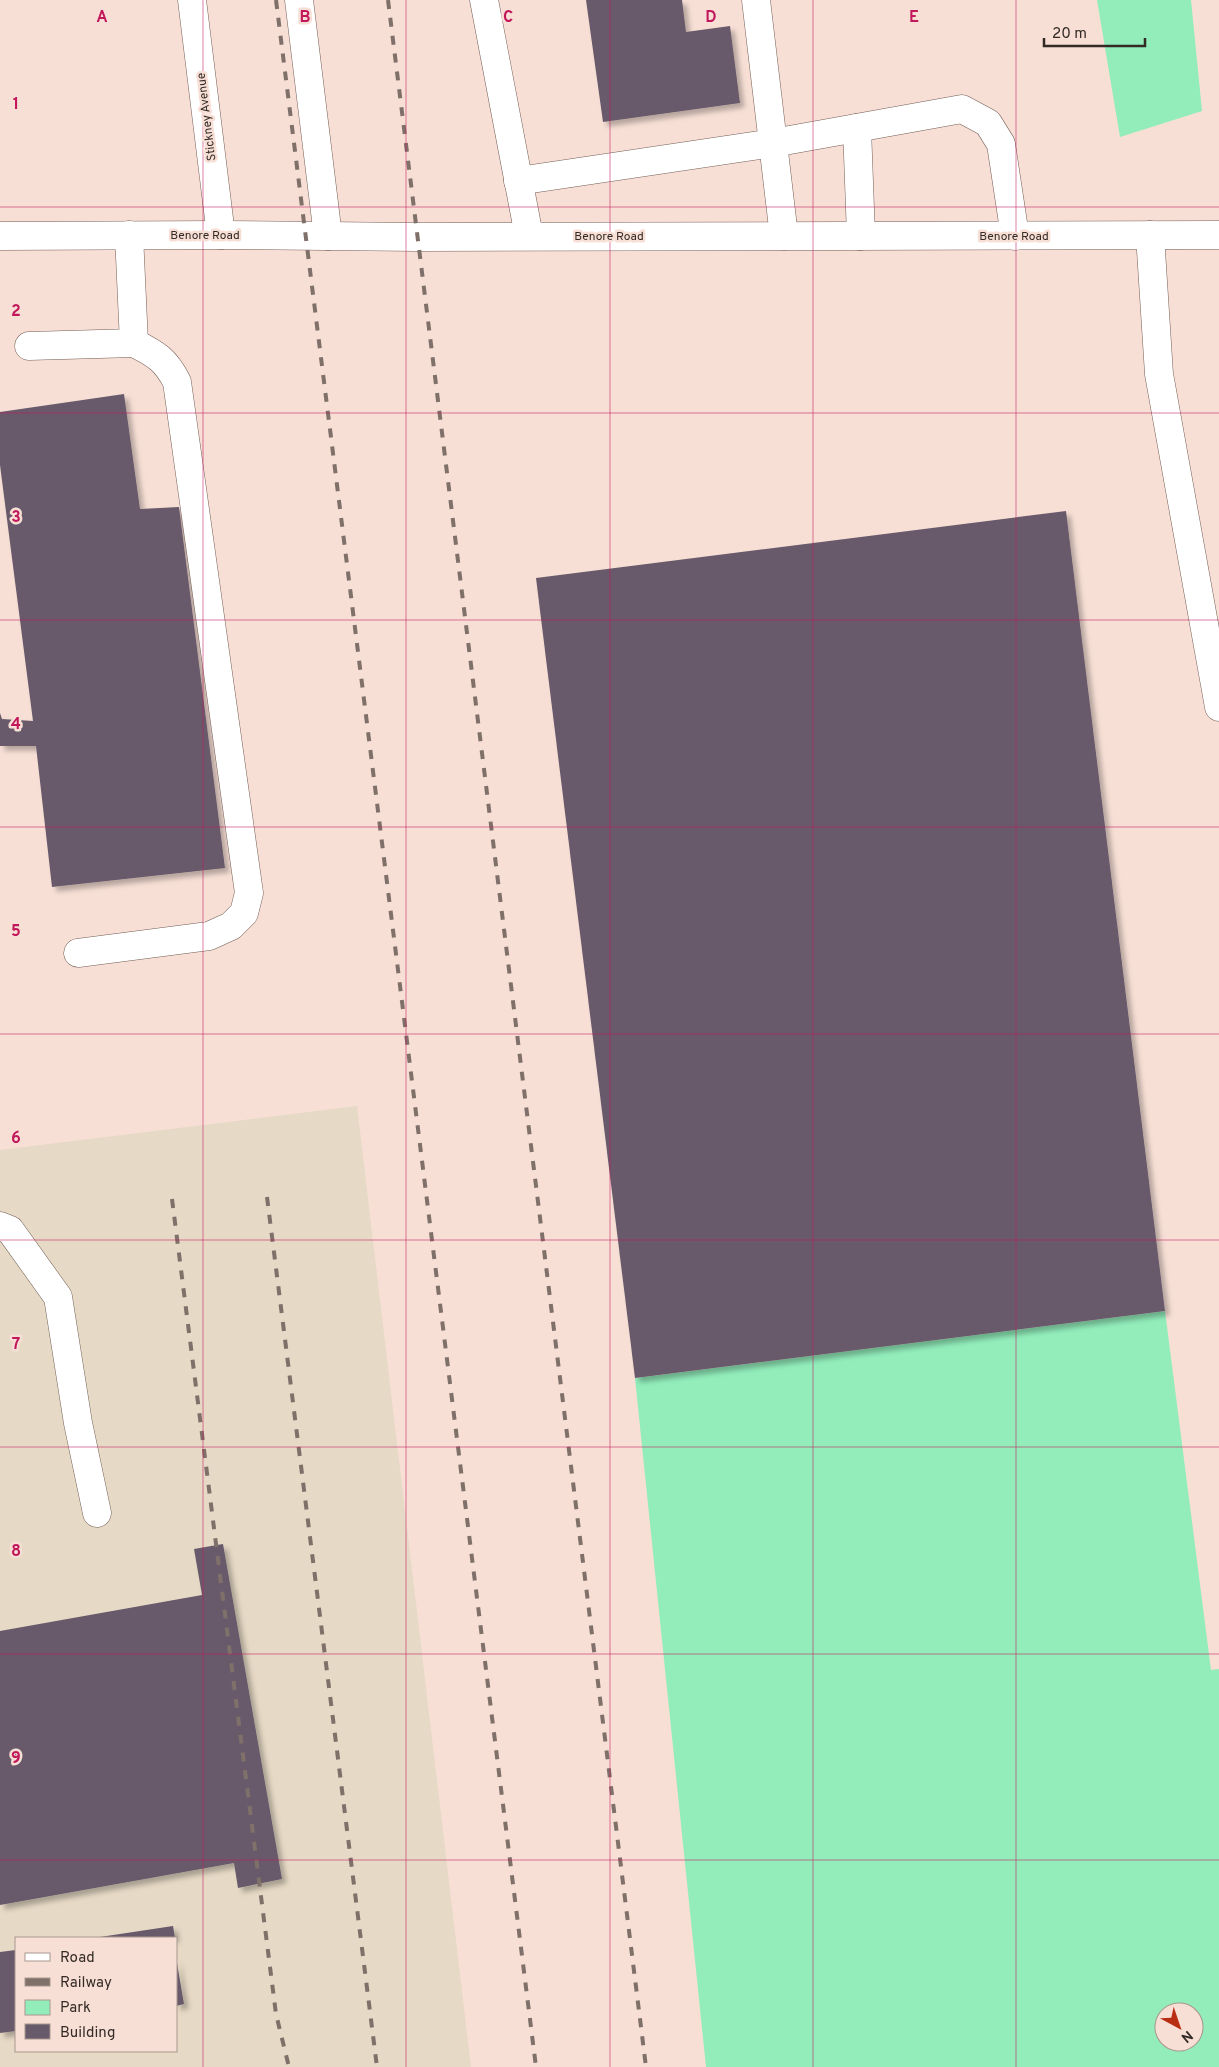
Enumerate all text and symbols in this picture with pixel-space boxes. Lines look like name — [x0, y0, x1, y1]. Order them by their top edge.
text: A — [96, 8, 108, 28]
text: B — [299, 8, 311, 28]
text: C — [503, 8, 513, 28]
text: D — [705, 8, 717, 28]
text: E — [909, 8, 919, 28]
scale bar — [1044, 15, 1145, 47]
text: 20 m — [1052, 25, 1087, 44]
street label: Stickney Avenue — [194, 72, 220, 162]
text: 1 — [13, 95, 19, 115]
street label: Benore Road — [170, 228, 240, 244]
street label: Benore Road — [574, 229, 644, 245]
street label: Benore Road — [979, 229, 1049, 245]
text: 2 — [11, 302, 21, 322]
text: 3 — [11, 508, 21, 528]
text: 4 — [11, 715, 21, 735]
text: 5 — [11, 922, 21, 942]
text: 6 — [11, 1129, 21, 1149]
text: 7 — [12, 1335, 20, 1355]
text: 8 — [11, 1542, 21, 1562]
text: 9 — [11, 1749, 21, 1769]
legend — [15, 1937, 178, 2052]
text: Road — [60, 1949, 95, 1968]
text: Railway — [60, 1974, 112, 1993]
text: Park — [60, 1999, 91, 2018]
north arrow — [1154, 2002, 1204, 2052]
text: Building — [60, 2024, 115, 2043]
text: N — [1177, 2026, 1196, 2046]

